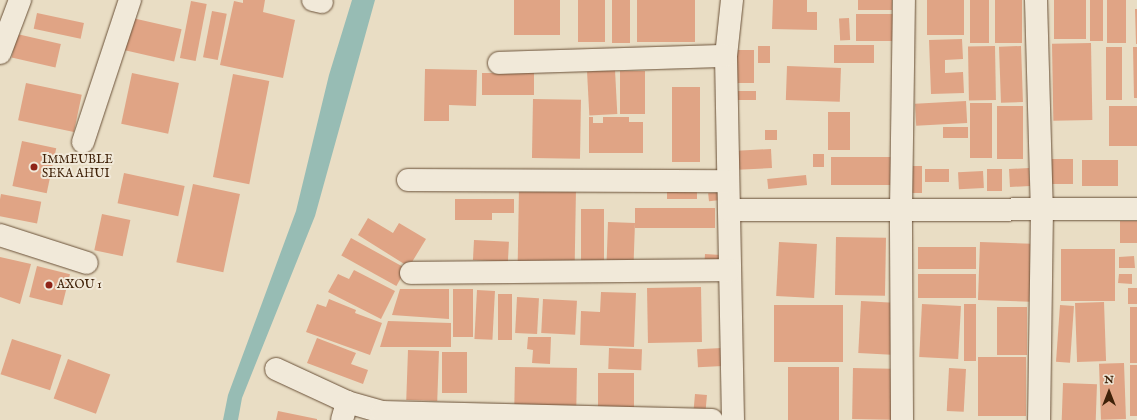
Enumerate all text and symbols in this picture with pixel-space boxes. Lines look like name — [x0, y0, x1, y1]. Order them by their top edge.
place label: IMMEUBLE SEKA AHUI — [42, 153, 113, 181]
marker: IMMEUBLE SEKA AHUI — [29, 162, 39, 172]
place label: AXOU 1 — [57, 278, 102, 292]
marker: AXOU 1 — [44, 280, 54, 290]
north arrow — [1089, 372, 1129, 412]
text: N — [1104, 373, 1114, 387]

